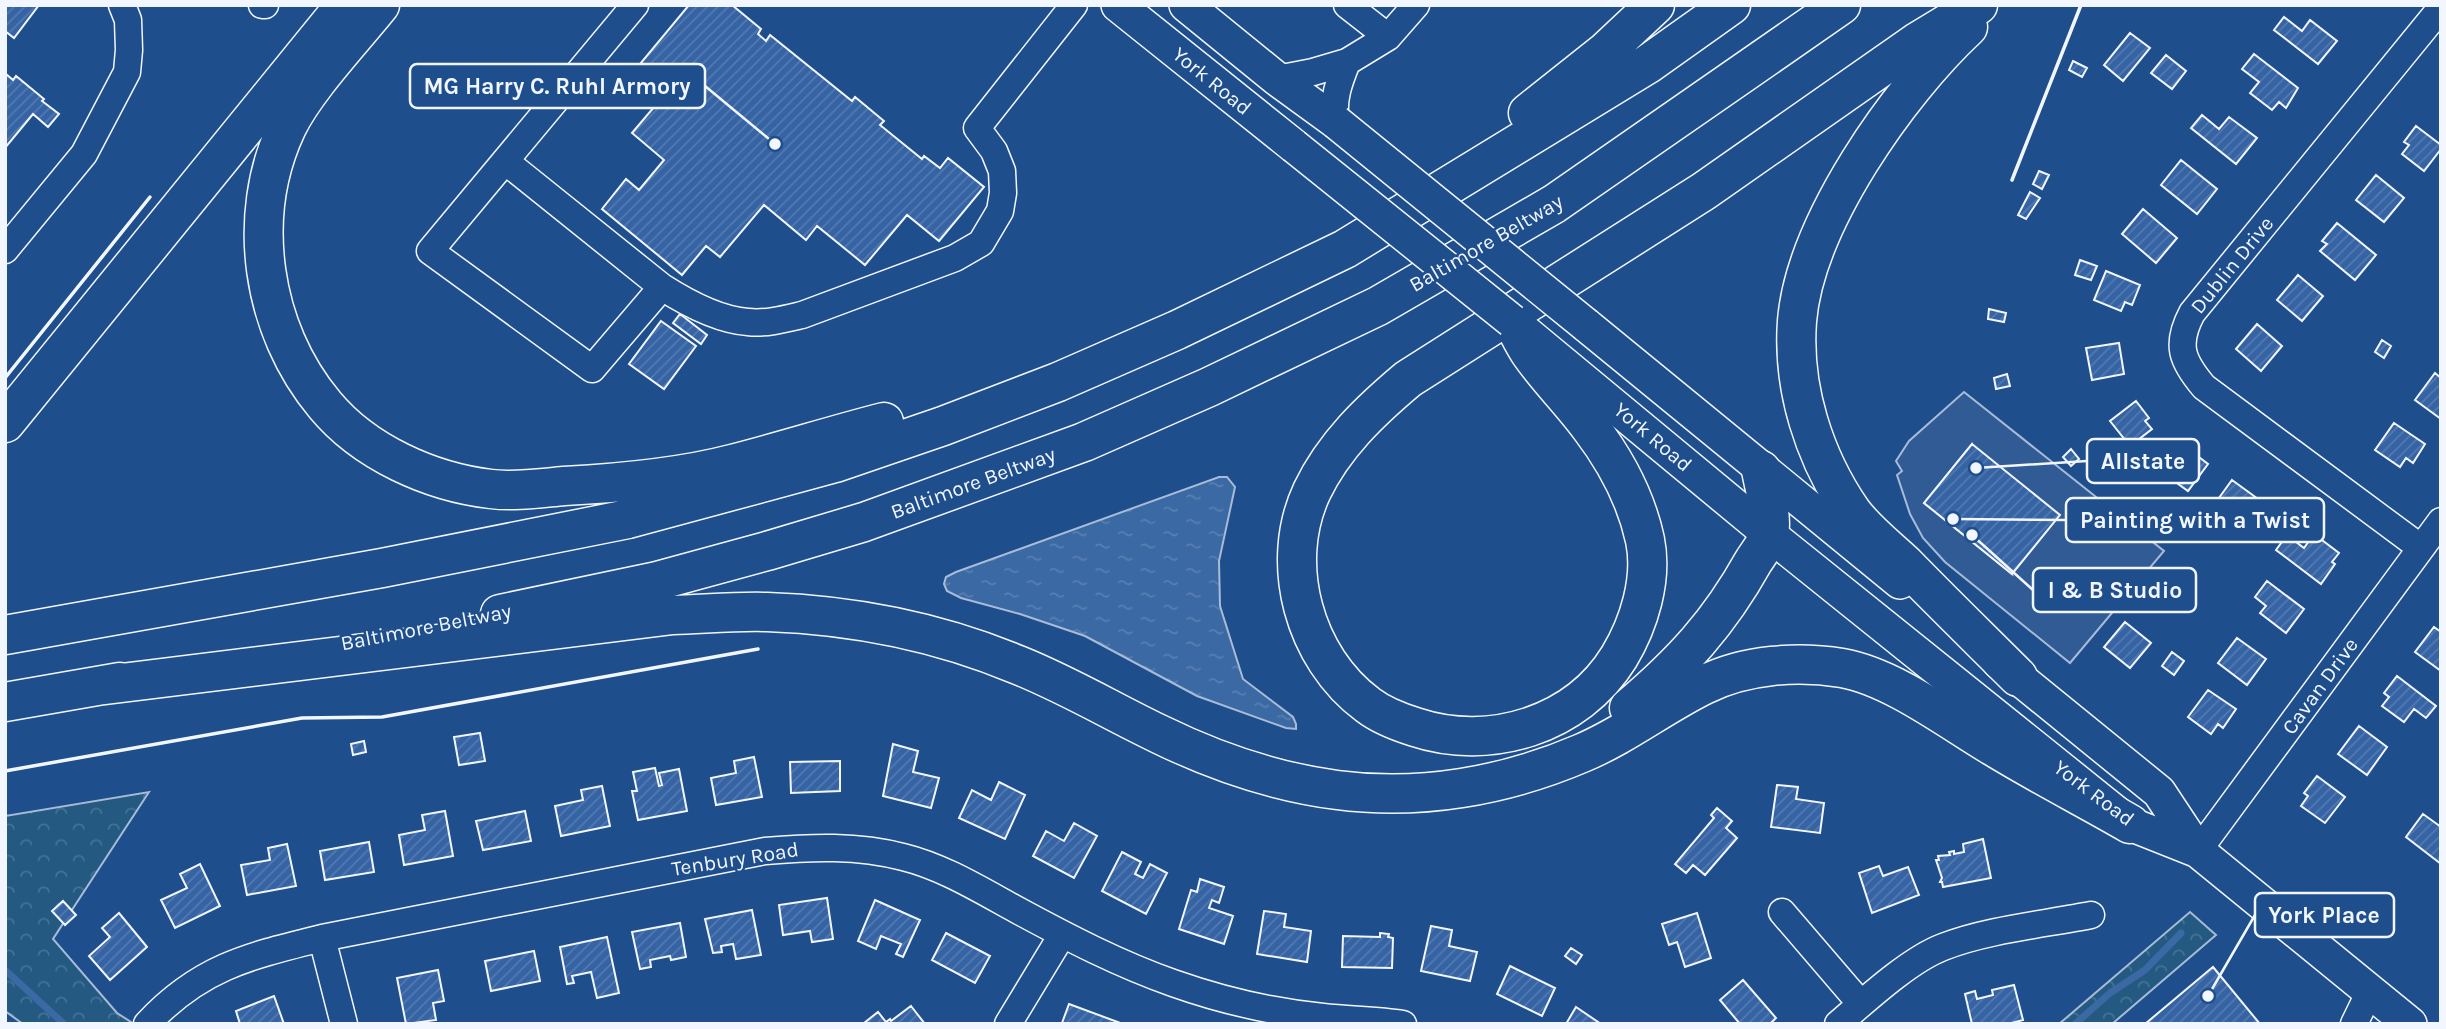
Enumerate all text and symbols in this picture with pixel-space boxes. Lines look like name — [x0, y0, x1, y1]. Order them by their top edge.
street label: York Road — [1168, 42, 1256, 120]
callout: MG Harry C. Ruhl Armory — [410, 64, 705, 108]
text: MG Harry C. Ruhl Armory — [423, 73, 691, 100]
street label: Baltimore Beltway — [1405, 189, 1567, 297]
street label: Dublin Drive — [2186, 212, 2278, 318]
street label: York Road — [1609, 397, 1697, 477]
callout: Allstate — [2087, 439, 2199, 483]
street label: Baltimore Beltway — [887, 442, 1059, 524]
text: Allstate — [2101, 448, 2185, 475]
callout: Painting with a Twist — [2066, 498, 2324, 542]
text: Painting with a Twist — [2080, 507, 2310, 534]
callout: I & B Studio — [2033, 568, 2196, 612]
text: I & B Studio — [2048, 577, 2182, 604]
street label: Baltimore Beltway — [339, 599, 514, 655]
street label: Cavan Drive — [2277, 633, 2363, 739]
street label: York Road — [2049, 755, 2139, 831]
street label: Tenbury Road — [670, 837, 800, 881]
callout: York Place — [2255, 893, 2394, 937]
text: York Place — [2268, 902, 2380, 929]

